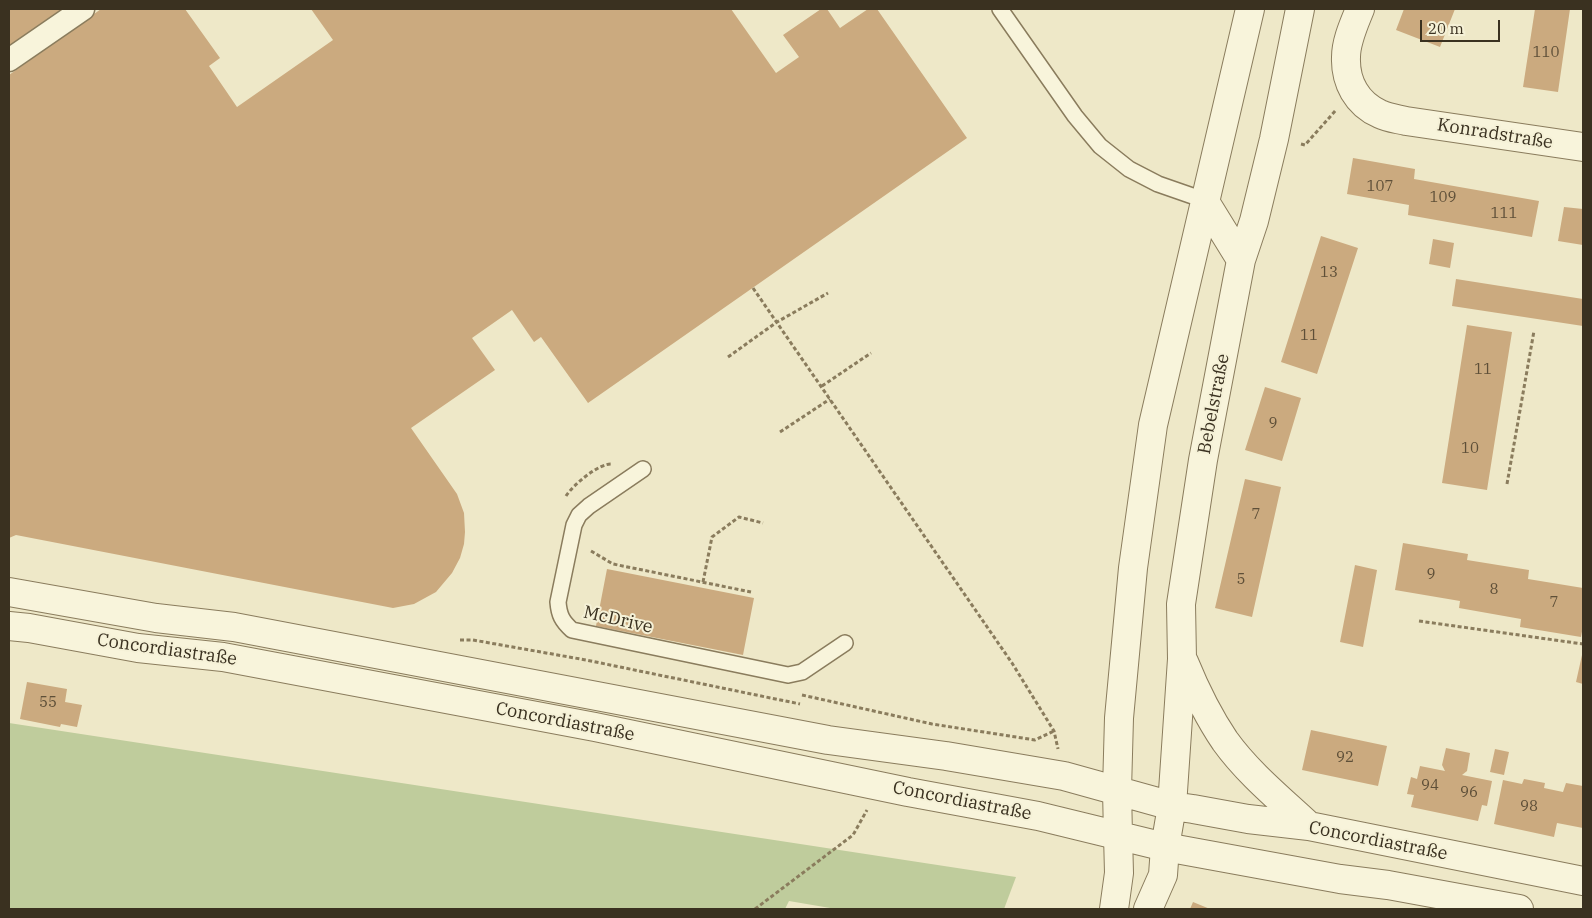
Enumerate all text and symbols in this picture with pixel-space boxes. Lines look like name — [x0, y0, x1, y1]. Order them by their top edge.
scale bar — [1422, 10, 1502, 42]
text: 20 m — [1428, 19, 1464, 38]
house number: 110 — [1533, 44, 1559, 62]
street label: Konradstraße — [1436, 114, 1554, 154]
house number: 107 — [1367, 178, 1393, 196]
house number: 109 — [1430, 189, 1456, 207]
house number: 111 — [1491, 205, 1517, 223]
house number: 13 — [1320, 264, 1338, 282]
house number: 11 — [1300, 327, 1318, 345]
street label: Bebelstraße — [1194, 352, 1234, 456]
house number: 11 — [1474, 361, 1492, 379]
house number: 9 — [1269, 415, 1277, 433]
house number: 10 — [1461, 440, 1479, 458]
house number: 7 — [1252, 506, 1260, 524]
house number: 9 — [1427, 566, 1435, 584]
house number: 5 — [1237, 571, 1245, 589]
house number: 8 — [1490, 581, 1498, 599]
house number: 7 — [1550, 594, 1558, 612]
street label: McDrive — [581, 602, 655, 638]
street label: Concordiastraße — [96, 630, 238, 670]
house number: 55 — [39, 694, 57, 712]
street label: Concordiastraße — [494, 698, 636, 746]
house number: 92 — [1336, 749, 1354, 767]
street label: Concordiastraße — [891, 777, 1033, 825]
house number: 94 — [1421, 777, 1439, 795]
house number: 96 — [1460, 784, 1478, 802]
house number: 98 — [1520, 798, 1538, 816]
street label: Concordiastraße — [1307, 817, 1449, 865]

